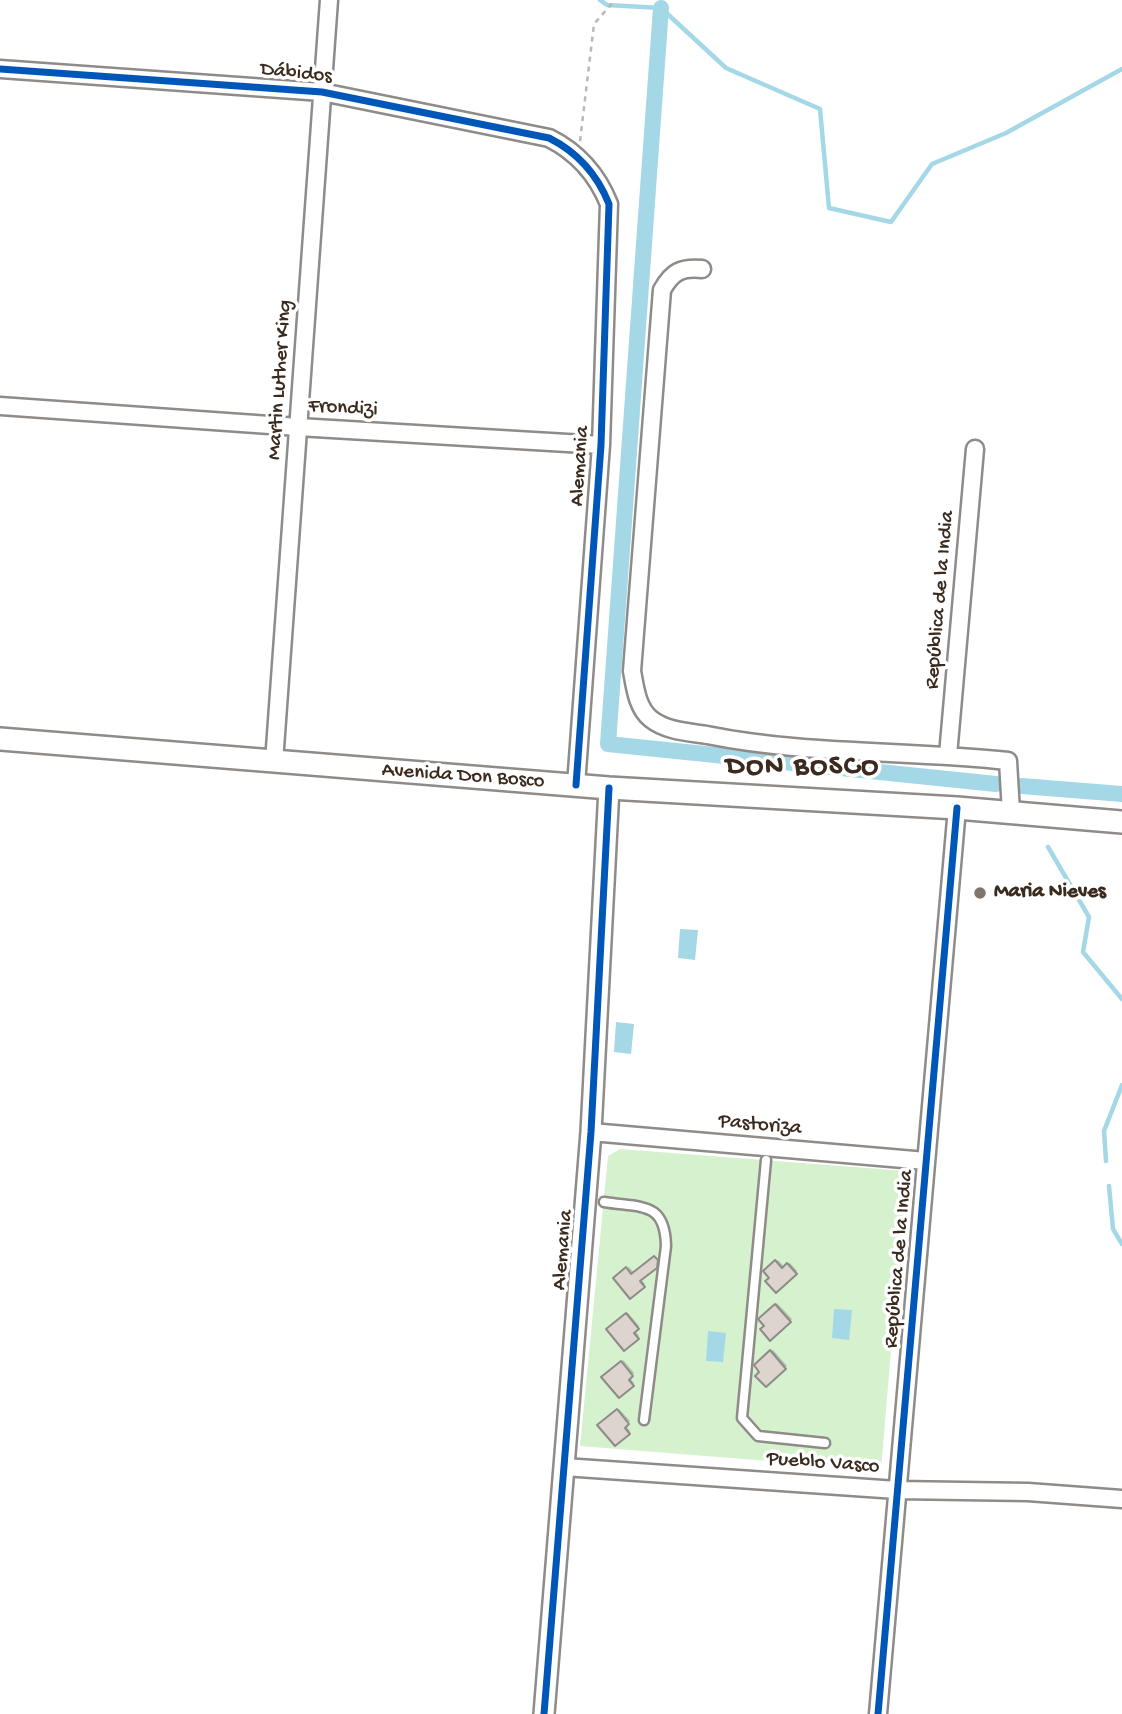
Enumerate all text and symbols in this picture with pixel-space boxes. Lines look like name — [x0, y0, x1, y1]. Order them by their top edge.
street label: Dábidos — [259, 58, 333, 90]
street label: Martin Luther King — [263, 299, 299, 461]
street label: Frondizi — [308, 395, 378, 423]
street label: Alemania — [566, 425, 596, 507]
street label: República de la India — [921, 510, 961, 690]
district label: DON BOSCO — [727, 752, 879, 786]
street label: Avenida Don Bosco — [381, 759, 545, 795]
place label: Maria Nieves — [994, 880, 1106, 906]
marker: Maria Nieves — [972, 885, 988, 901]
street label: Pastoriza — [717, 1110, 803, 1142]
street label: República de la India — [880, 1169, 920, 1349]
street label: Alemania — [548, 1209, 580, 1291]
street label: Pueblo Vasco — [766, 1447, 880, 1481]

